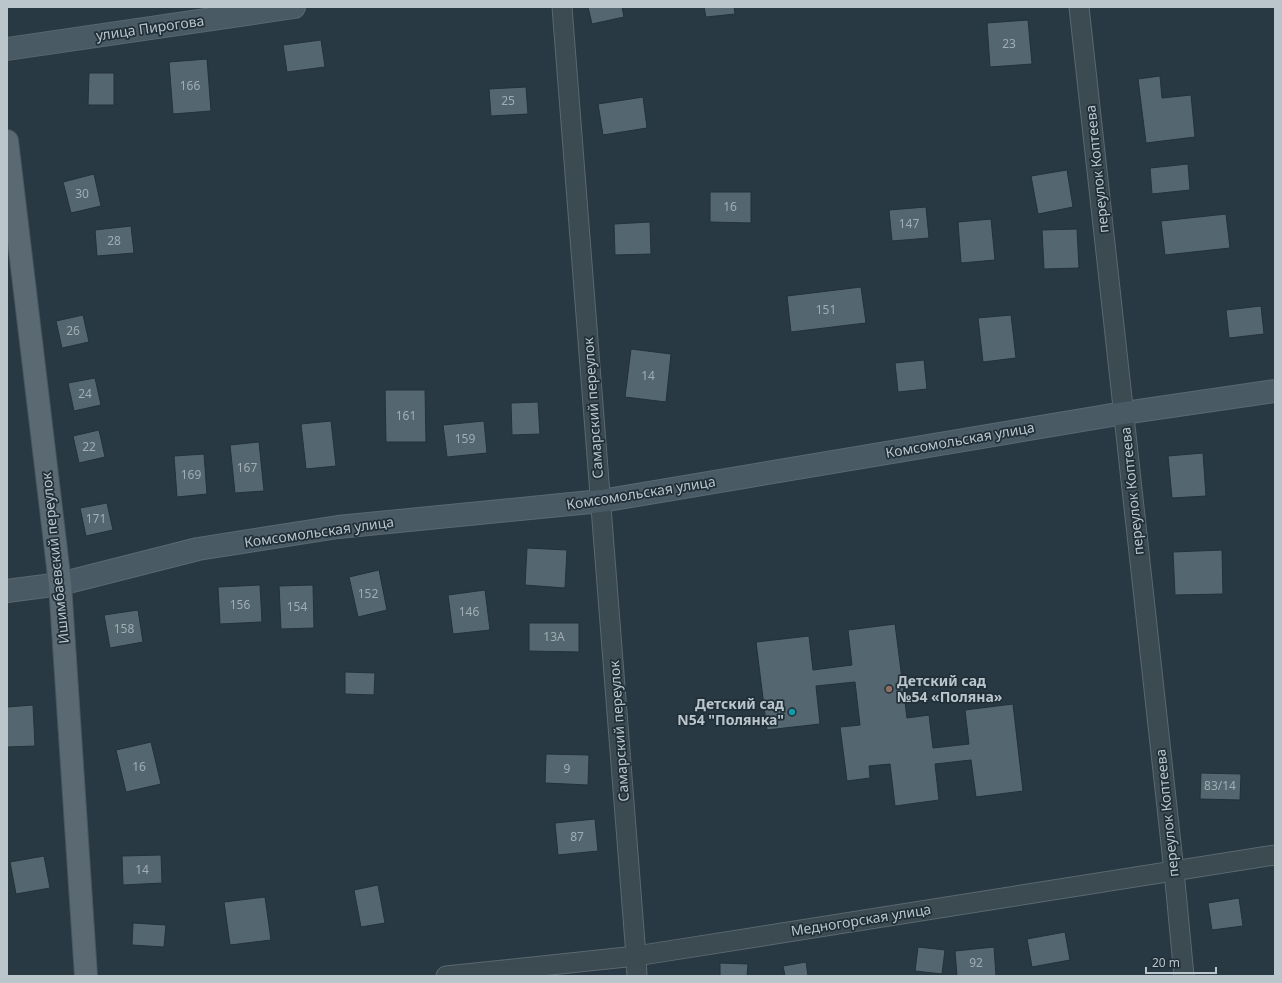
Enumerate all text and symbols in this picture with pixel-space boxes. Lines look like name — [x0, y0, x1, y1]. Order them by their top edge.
street label: улица Пирогова — [95, 11, 205, 45]
house number: 23 — [1002, 35, 1016, 52]
house number: 166 — [180, 77, 200, 94]
house number: 25 — [501, 92, 515, 109]
street label: переулок Коптеева — [1080, 104, 1113, 234]
house number: 30 — [75, 185, 89, 202]
house number: 16 — [723, 198, 737, 215]
house number: 147 — [899, 215, 919, 232]
house number: 28 — [107, 232, 121, 249]
house number: 151 — [816, 301, 836, 318]
house number: 26 — [66, 322, 80, 339]
street label: Самарский переулок — [578, 336, 607, 479]
house number: 14 — [641, 367, 655, 384]
house number: 24 — [78, 385, 92, 402]
house number: 161 — [396, 407, 416, 424]
street label: Комсомольская улица — [884, 417, 1036, 462]
street label: переулок Коптеева — [1115, 426, 1148, 556]
house number: 159 — [455, 430, 475, 447]
house number: 22 — [82, 438, 96, 455]
house number: 167 — [237, 459, 257, 476]
house number: 169 — [181, 466, 201, 483]
street label: Ишимбаевский переулок — [36, 471, 73, 645]
street label: Комсомольская улица — [565, 471, 717, 514]
house number: 171 — [86, 510, 106, 527]
street label: Комсомольская улица — [243, 512, 395, 551]
house number: 152 — [358, 585, 378, 602]
house number: 156 — [230, 596, 250, 613]
house number: 154 — [287, 598, 307, 615]
house number: 146 — [459, 603, 479, 620]
house number: 158 — [114, 620, 134, 637]
house number: 13А — [543, 628, 565, 645]
street label: Самарский переулок — [604, 659, 633, 802]
place label: Детский сад №54 «Поляна» — [897, 671, 1003, 706]
marker: Детский сад №54 «Поляна» — [884, 684, 894, 694]
place label: Детский сад N54 "Полянка" — [677, 694, 784, 729]
marker: Детский сад N54 "Полянка" — [787, 707, 797, 717]
street label: переулок Коптеева — [1150, 748, 1183, 878]
house number: 16 — [132, 758, 146, 775]
house number: 9 — [564, 760, 571, 777]
house number: 83/14 — [1204, 777, 1236, 794]
house number: 87 — [570, 828, 584, 845]
house number: 14 — [135, 861, 149, 878]
street label: Медногорская улица — [789, 899, 932, 940]
scale bar — [1146, 949, 1216, 975]
house number: 92 — [969, 954, 983, 971]
text: 20 m — [1152, 954, 1180, 971]

